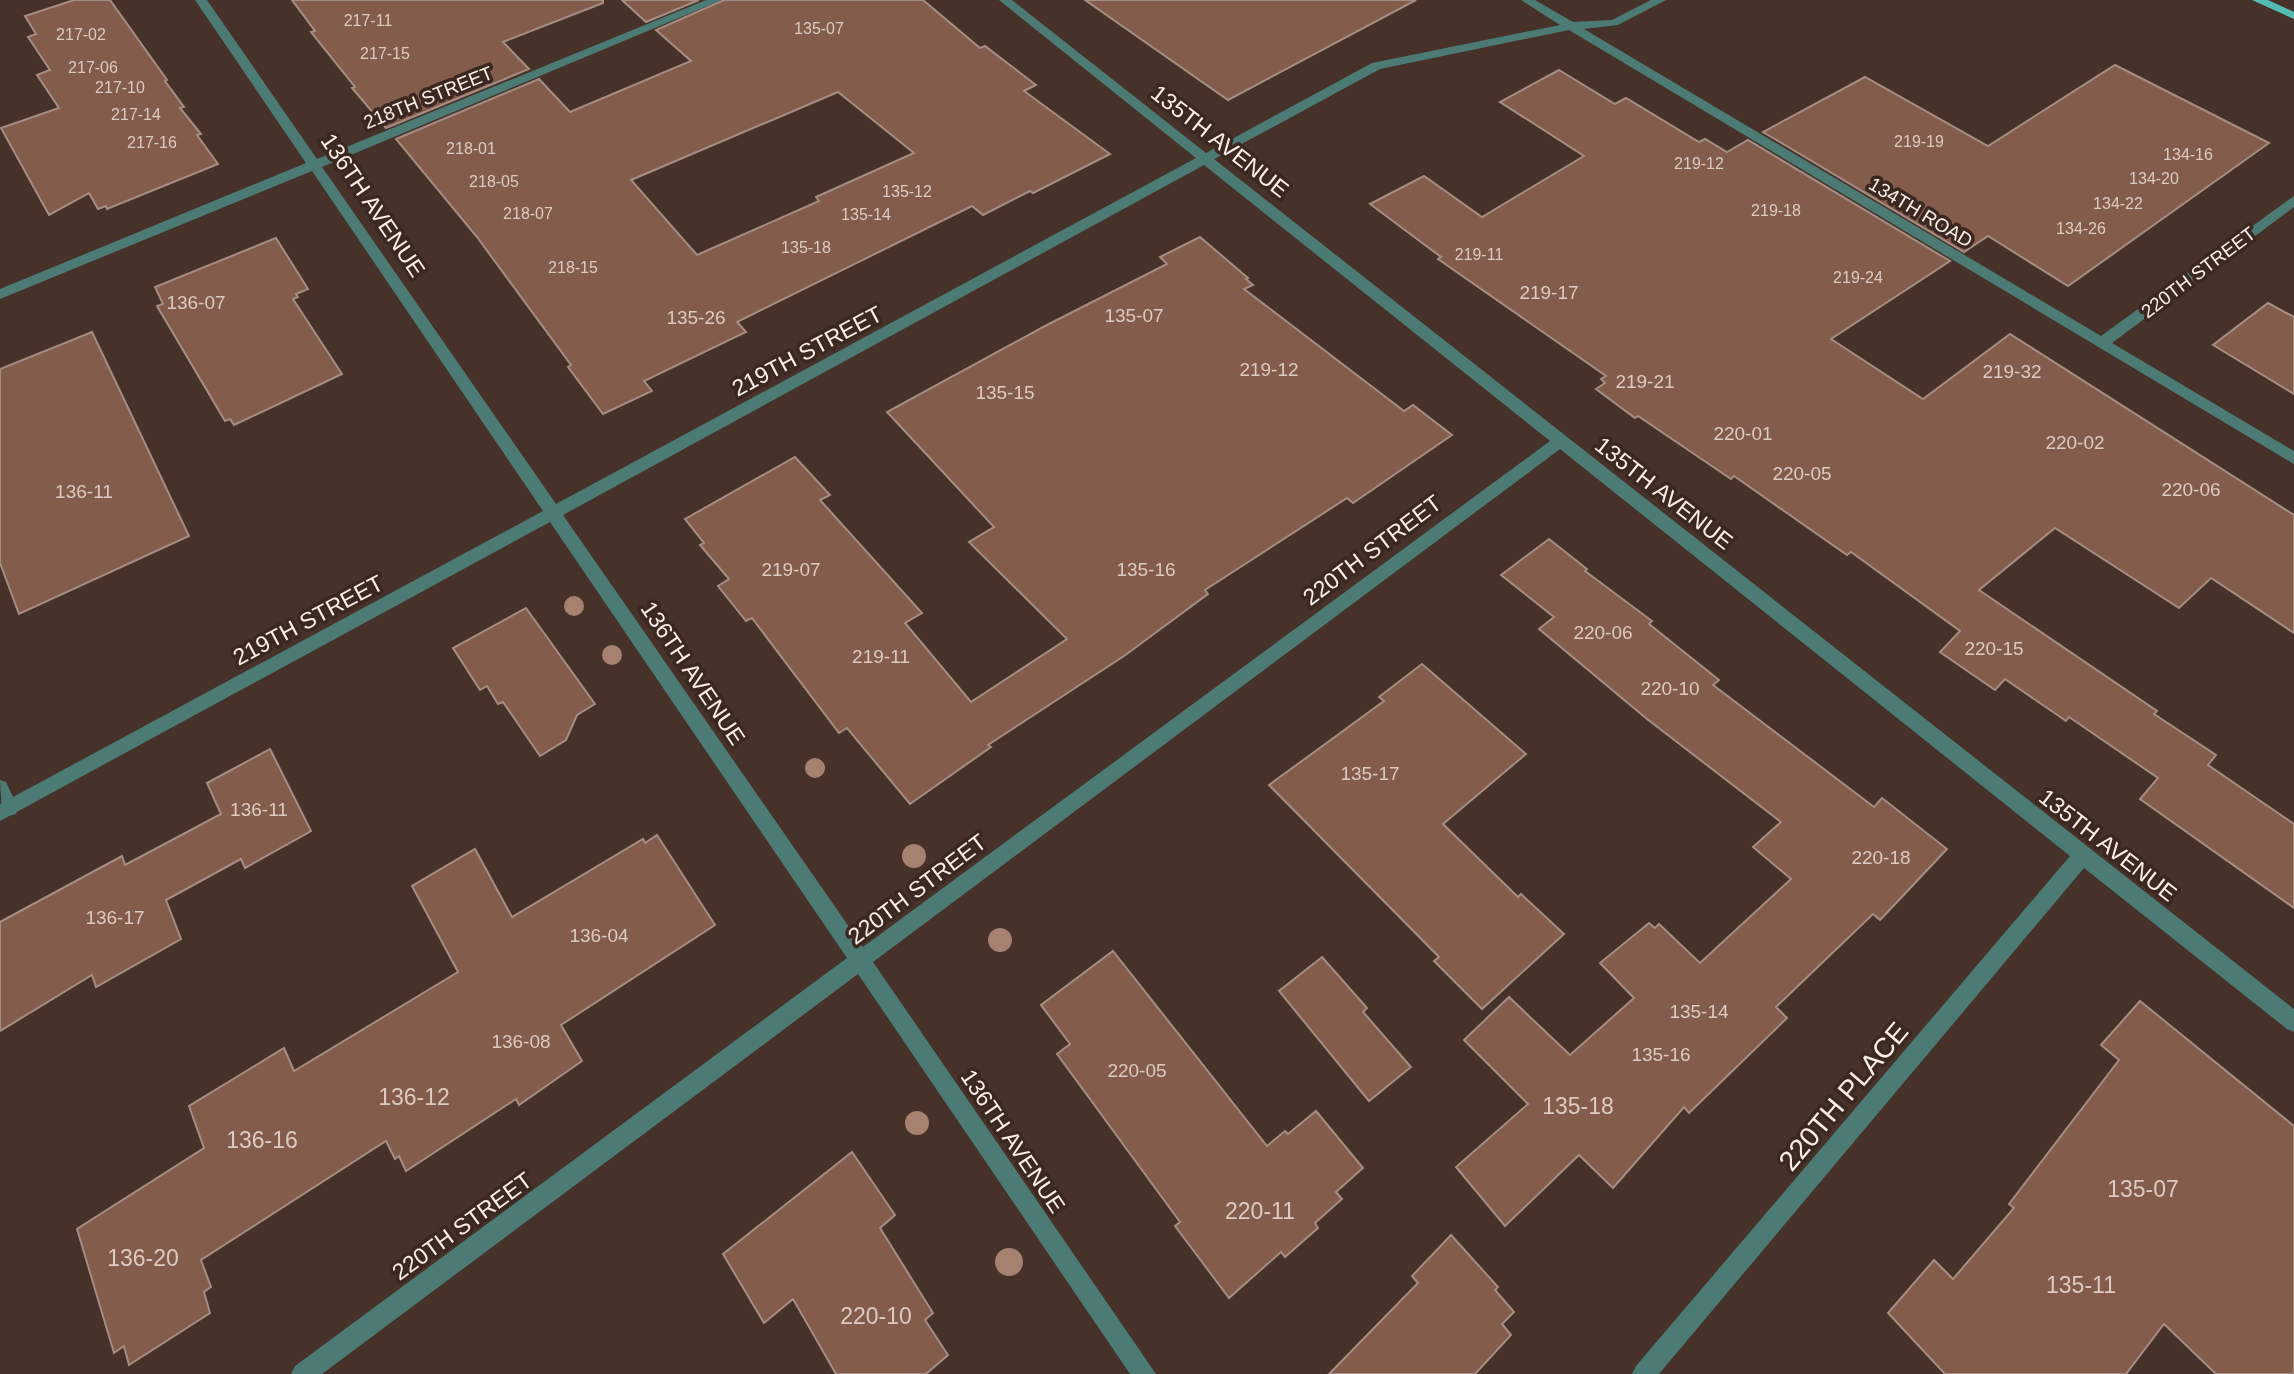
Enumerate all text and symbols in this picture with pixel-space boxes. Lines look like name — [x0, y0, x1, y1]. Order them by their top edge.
house number: 217-11 — [344, 12, 392, 29]
house number: 135-07 — [794, 20, 844, 37]
house number: 217-02 — [56, 26, 106, 43]
house number: 217-15 — [360, 45, 410, 62]
house number: 217-06 — [68, 59, 118, 76]
street label: 218TH STREET — [361, 62, 496, 133]
house number: 217-10 — [95, 79, 145, 96]
street label: 135TH AVENUE — [1146, 79, 1294, 203]
house number: 217-14 — [111, 106, 161, 123]
street label: 136TH AVENUE — [316, 128, 430, 282]
house number: 219-19 — [1894, 133, 1944, 150]
house number: 217-16 — [127, 134, 177, 151]
house number: 218-01 — [446, 140, 496, 157]
house number: 134-16 — [2163, 146, 2213, 163]
house number: 219-12 — [1674, 155, 1724, 172]
house number: 134-20 — [2129, 170, 2179, 187]
house number: 218-05 — [469, 173, 519, 190]
street label: 134TH ROAD — [1865, 173, 1976, 252]
house number: 135-12 — [882, 183, 932, 200]
house number: 134-22 — [2093, 195, 2143, 212]
house number: 219-18 — [1751, 202, 1801, 219]
house number: 218-07 — [503, 205, 553, 222]
house number: 135-14 — [841, 206, 891, 223]
house number: 134-26 — [2056, 220, 2106, 237]
street label: 220TH STREET — [2137, 222, 2260, 322]
house number: 135-18 — [781, 239, 831, 256]
house number: 219-11 — [1455, 246, 1503, 263]
house number: 218-15 — [548, 259, 598, 276]
house number: 219-24 — [1833, 269, 1883, 286]
house number: 219-17 — [1519, 282, 1579, 303]
house number: 136-07 — [166, 292, 226, 313]
street label: 219TH STREET — [728, 301, 886, 401]
house number: 135-07 — [1104, 305, 1164, 326]
house number: 135-26 — [666, 307, 726, 328]
house number: 219-12 — [1239, 359, 1299, 380]
house number: 219-32 — [1982, 361, 2042, 382]
house number: 219-21 — [1615, 371, 1675, 392]
house number: 135-15 — [975, 382, 1035, 403]
house number: 220-01 — [1713, 423, 1773, 444]
street label: 135TH AVENUE — [1590, 431, 1738, 555]
house number: 220-02 — [2045, 432, 2105, 453]
house number: 220-05 — [1772, 463, 1832, 484]
house number: 220-06 — [2161, 479, 2221, 500]
house number: 136-11 — [55, 481, 113, 502]
street label: 220TH STREET — [1298, 490, 1446, 610]
house number: 219-07 — [761, 559, 821, 580]
house number: 135-16 — [1116, 559, 1176, 580]
street label: 219TH STREET — [229, 570, 387, 670]
street label: 136TH AVENUE — [636, 596, 750, 750]
house number: 220-06 — [1573, 622, 1633, 643]
house number: 220-15 — [1964, 638, 2024, 659]
house number: 219-11 — [852, 646, 910, 667]
house number: 220-10 — [1640, 678, 1700, 699]
house number: 135-17 — [1340, 763, 1400, 784]
street label: 135TH AVENUE — [2034, 783, 2182, 907]
house number: 136-11 — [230, 799, 288, 820]
street label: 220TH STREET — [843, 829, 991, 949]
house number: 220-18 — [1851, 847, 1911, 868]
house number: 136-17 — [85, 907, 145, 928]
house number: 136-04 — [569, 925, 629, 946]
house number: 135-14 — [1669, 1001, 1729, 1022]
street label: 220TH PLACE — [1772, 1016, 1914, 1177]
house number: 136-08 — [491, 1031, 551, 1052]
house number: 135-16 — [1631, 1044, 1691, 1065]
house number: 220-05 — [1107, 1060, 1167, 1081]
street label: 136TH AVENUE — [956, 1064, 1070, 1218]
house number: 136-12 — [378, 1084, 450, 1110]
house number: 135-18 — [1542, 1093, 1614, 1119]
house number: 136-16 — [226, 1127, 298, 1153]
street label: 220TH STREET — [387, 1167, 537, 1285]
house number: 135-07 — [2107, 1176, 2179, 1202]
house number: 220-11 — [1225, 1198, 1295, 1224]
house number: 136-20 — [107, 1245, 179, 1271]
house number: 135-11 — [2046, 1272, 2116, 1298]
house number: 220-10 — [840, 1303, 912, 1329]

